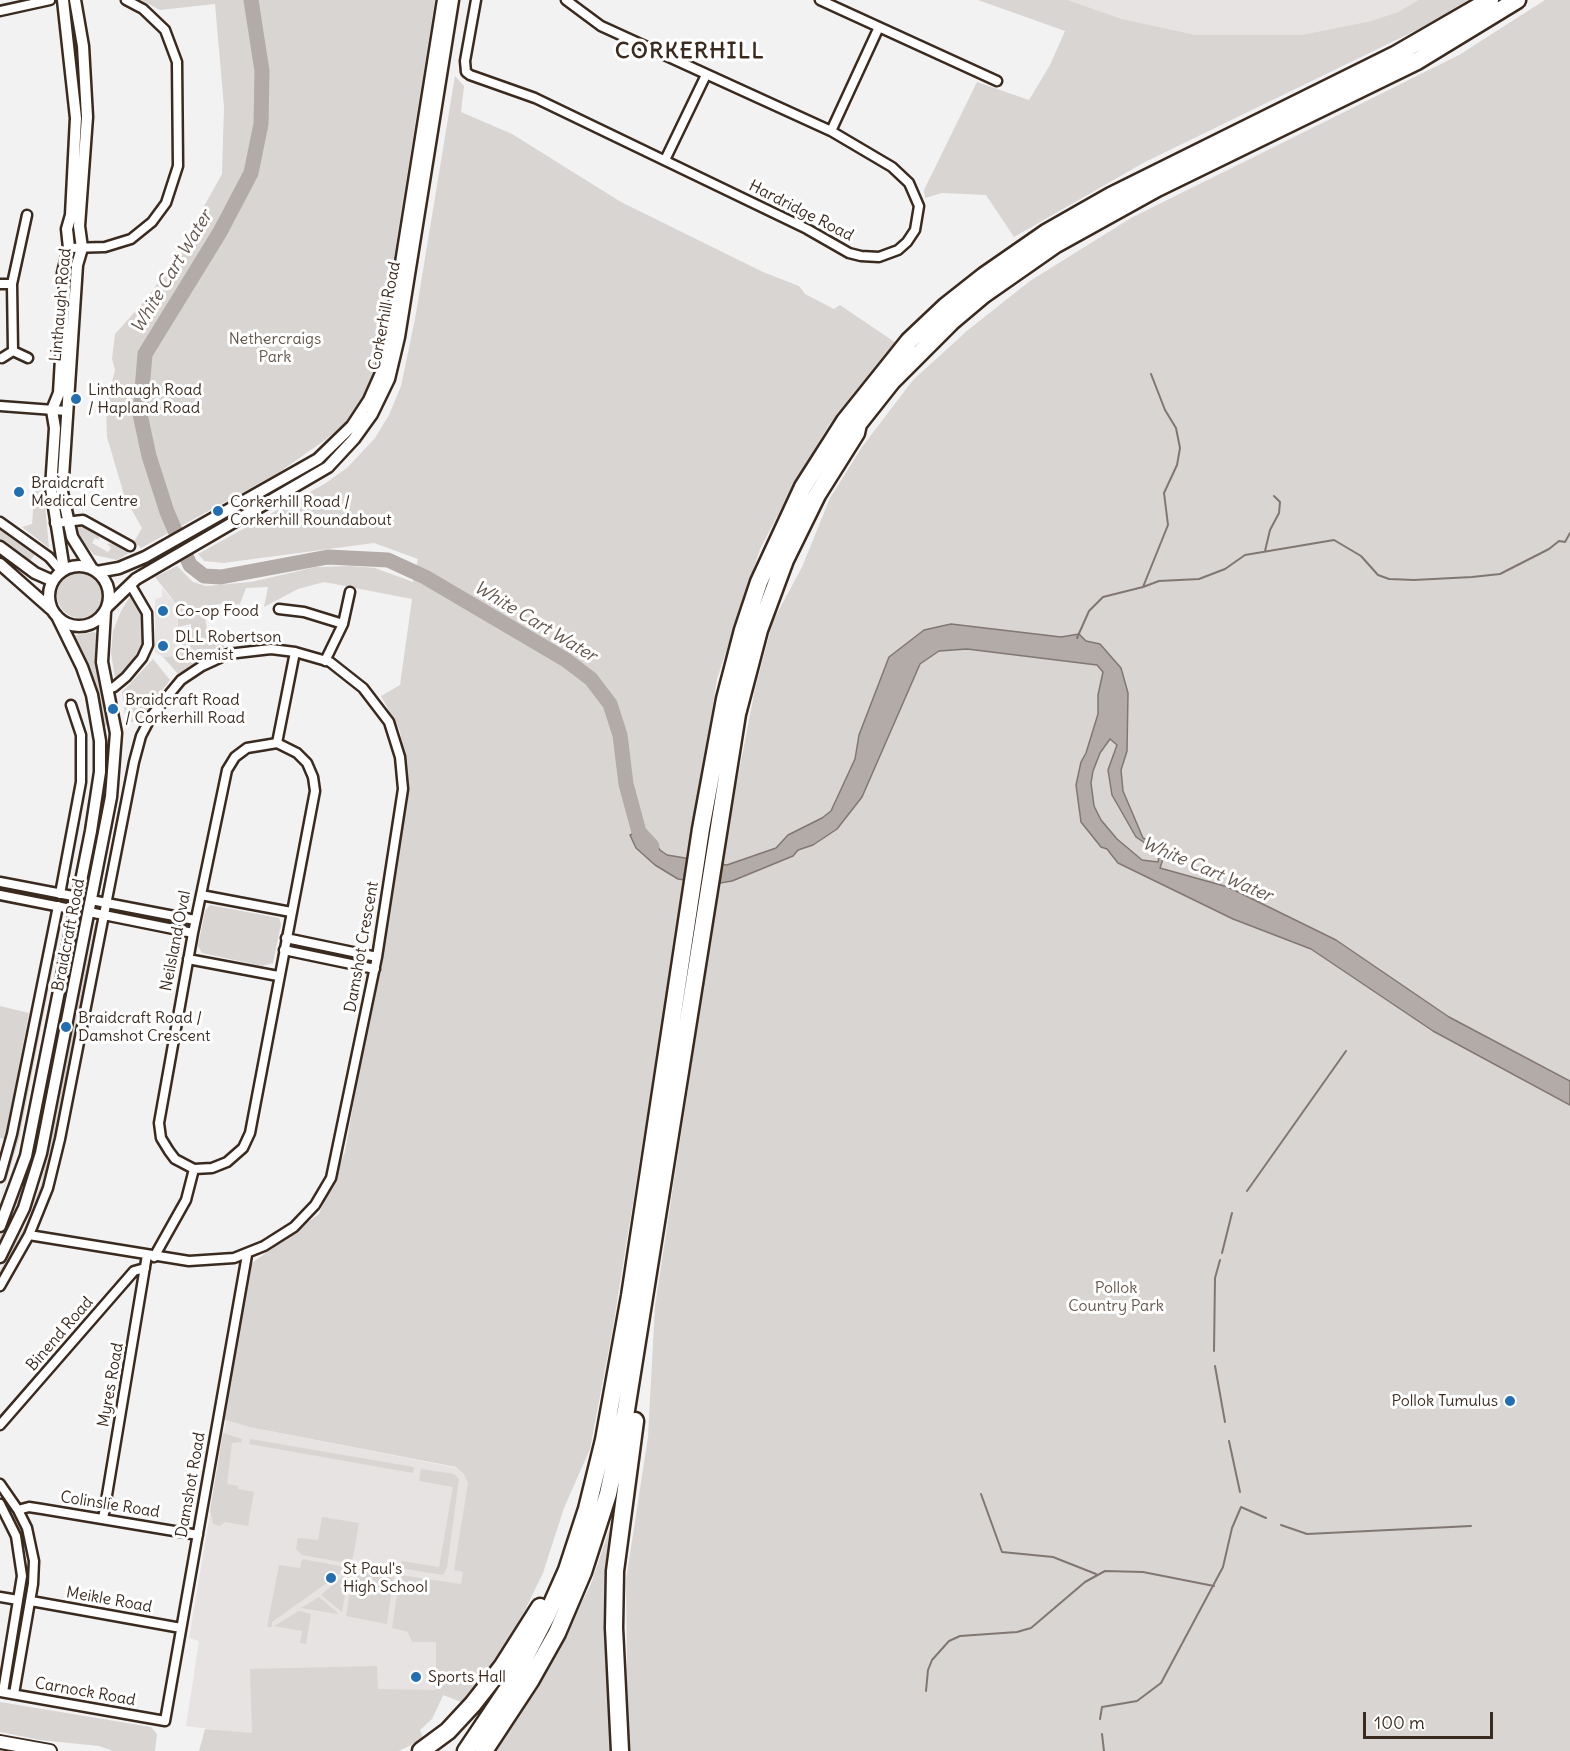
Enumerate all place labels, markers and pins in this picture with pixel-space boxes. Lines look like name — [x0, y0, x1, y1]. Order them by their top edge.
place label: Linthaugh Road / Hapland Road — [88, 380, 202, 418]
marker: Linthaugh Road / Hapland Road — [69, 392, 83, 406]
place label: Braidcraft Medical Centre — [31, 473, 138, 511]
marker: Braidcraft Medical Centre — [12, 485, 26, 499]
place label: Corkerhill Road / Corkerhill Roundabout — [230, 492, 392, 530]
marker: Corkerhill Road / Corkerhill Roundabout — [211, 504, 225, 518]
place label: Co-op Food — [175, 601, 259, 621]
marker: Co-op Food — [156, 604, 170, 618]
place label: DLL Robertson Chemist — [175, 627, 282, 665]
marker: DLL Robertson Chemist — [156, 639, 170, 653]
place label: Braidcraft Road / Corkerhill Road — [125, 690, 245, 728]
marker: Braidcraft Road / Corkerhill Road — [106, 702, 120, 716]
place label: Braidcraft Road / Damshot Crescent — [78, 1008, 210, 1046]
marker: Braidcraft Road / Damshot Crescent — [59, 1020, 73, 1034]
place label: Pollok Tumulus — [1392, 1391, 1498, 1411]
marker: Pollok Tumulus — [1503, 1394, 1517, 1408]
place label: St Paul's High School — [343, 1559, 428, 1597]
marker: St Paul's High School — [324, 1571, 338, 1585]
place label: Sports Hall — [428, 1667, 506, 1687]
marker: Sports Hall — [409, 1670, 423, 1684]

